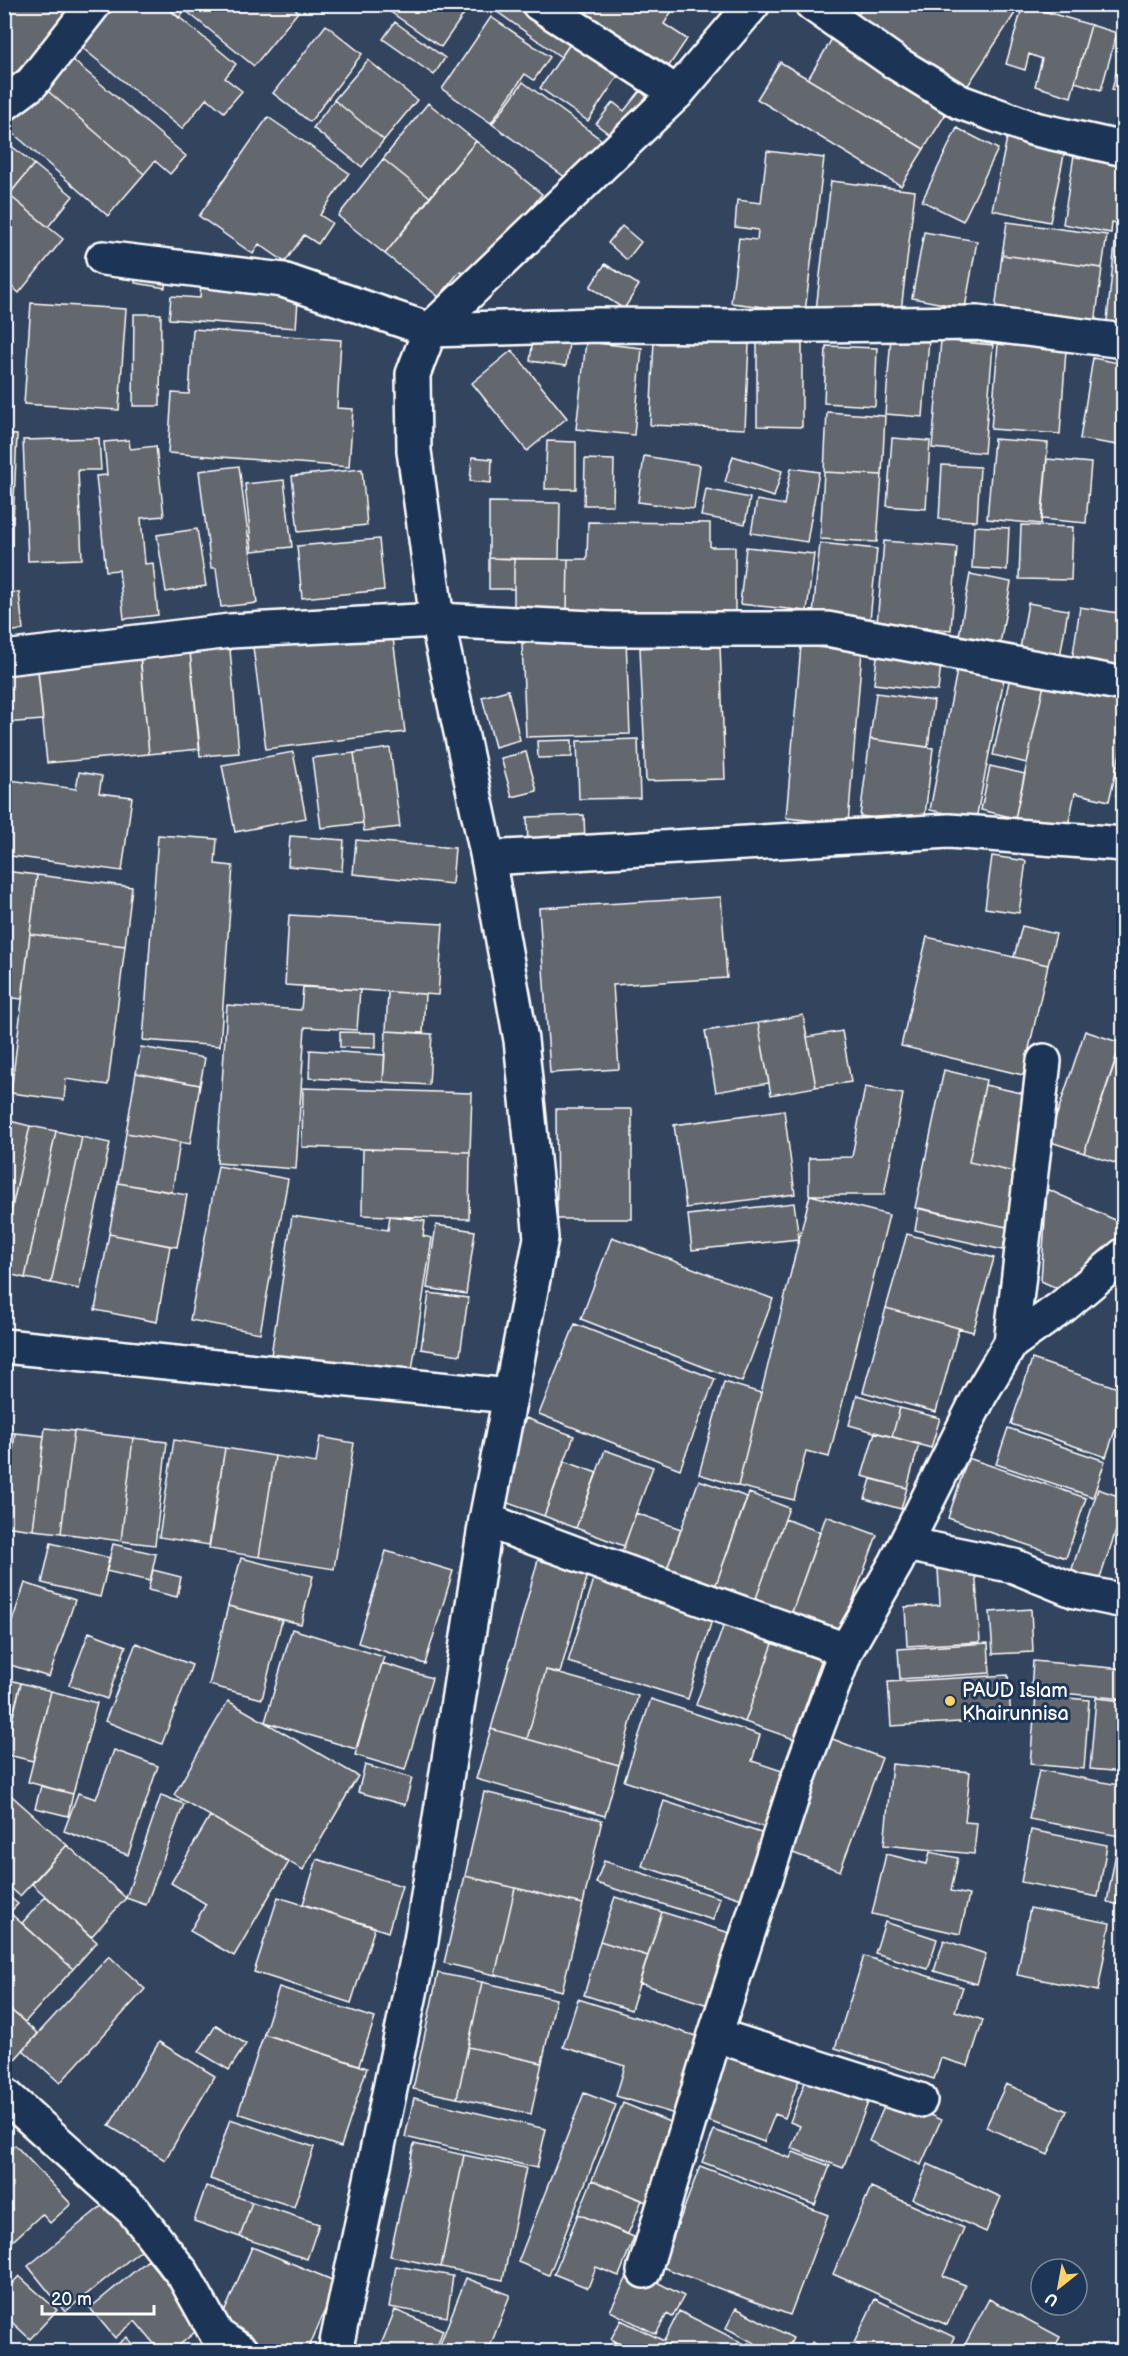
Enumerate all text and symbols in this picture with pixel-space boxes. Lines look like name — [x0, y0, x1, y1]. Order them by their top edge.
place label: PAUD Islam Khairunnisa — [962, 1679, 1069, 1726]
marker: PAUD Islam Khairunnisa — [943, 1694, 957, 1708]
north arrow — [1029, 2257, 1089, 2317]
scale bar — [42, 2278, 154, 2316]
text: U — [1042, 2287, 1062, 2310]
text: 20 m — [51, 2289, 92, 2310]

